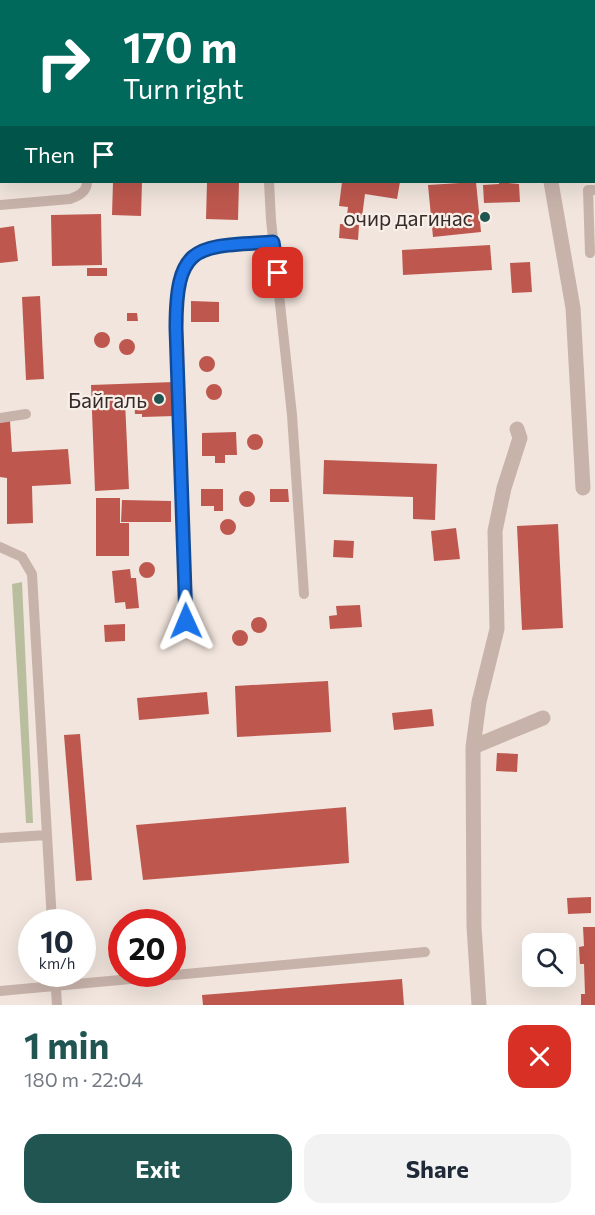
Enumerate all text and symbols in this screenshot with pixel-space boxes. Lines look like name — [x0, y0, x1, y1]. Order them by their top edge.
text: 170 m — [123, 20, 237, 72]
icon: right — [24, 24, 102, 102]
text: Turn right — [123, 72, 243, 105]
icon: arrive — [87, 138, 120, 171]
text: Then — [24, 141, 75, 168]
place label: очир дагинас — [343, 205, 473, 230]
marker: очир дагинас — [478, 210, 492, 224]
pin — [252, 247, 303, 298]
icon: arrive — [261, 256, 294, 289]
place label: Байгаль — [68, 387, 147, 412]
marker: Байгаль — [152, 392, 166, 406]
position arrow — [154, 589, 218, 653]
speed limit sign: 20 — [108, 909, 186, 987]
text: 10 — [40, 922, 74, 959]
map controls — [522, 933, 576, 987]
button: search — [522, 933, 576, 987]
text: km/h — [39, 954, 75, 972]
text: 1 min — [24, 1022, 109, 1066]
button: close — [508, 1025, 571, 1088]
text: 180 m · 22:04 — [24, 1067, 143, 1091]
button: Exit — [24, 1134, 292, 1203]
button: Share — [304, 1134, 571, 1203]

